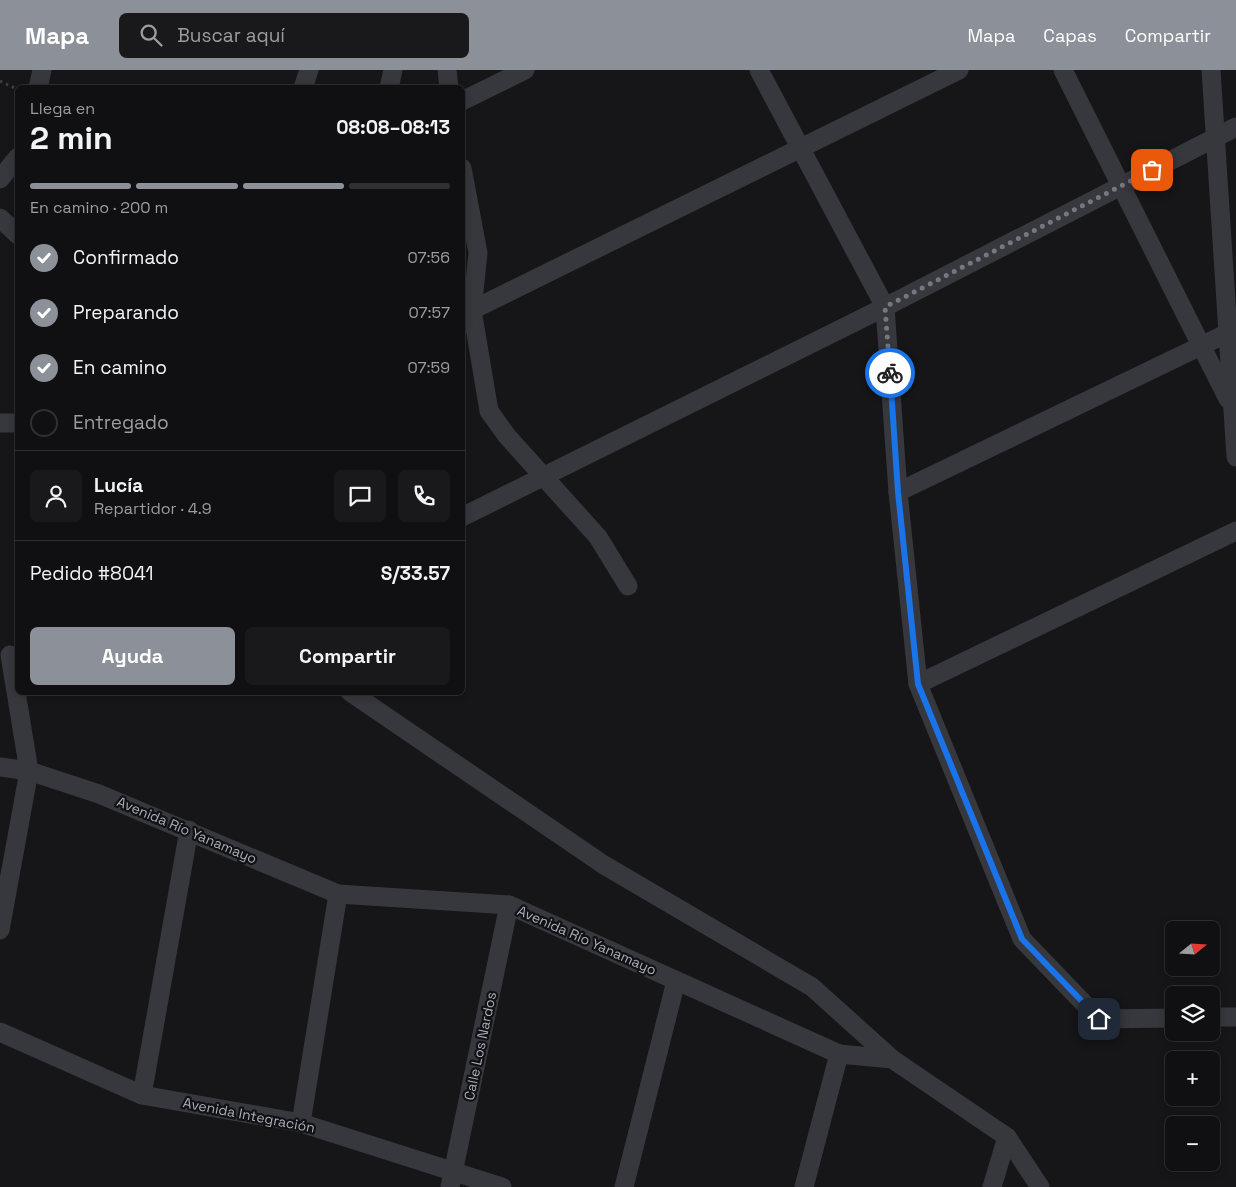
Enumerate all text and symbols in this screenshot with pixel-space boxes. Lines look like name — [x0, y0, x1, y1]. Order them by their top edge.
search box — [119, 13, 469, 58]
text: Mapa — [25, 20, 89, 51]
icon: search — [137, 21, 165, 49]
text: Buscar aquí — [177, 23, 285, 48]
text: Mapa — [967, 24, 1015, 47]
text: Capas — [1043, 24, 1097, 47]
text: Compartir — [1125, 24, 1211, 47]
text: Llega en — [30, 98, 95, 119]
text: 08:08–08:13 — [336, 115, 450, 140]
text: 2 min — [30, 118, 113, 158]
pin — [1131, 149, 1173, 191]
icon: bag — [1138, 156, 1166, 184]
text: En camino · 200 m — [30, 197, 168, 218]
icon: check — [30, 244, 58, 272]
text: Confirmado — [73, 245, 179, 270]
text: 07:56 — [408, 247, 450, 268]
icon: check — [30, 299, 58, 327]
text: Preparando — [73, 300, 179, 325]
text: 07:57 — [409, 302, 450, 323]
courier — [865, 348, 915, 398]
icon: check — [30, 354, 58, 382]
text: En camino — [73, 355, 167, 380]
text: 07:59 — [408, 357, 450, 378]
icon: bike — [876, 359, 904, 387]
text: Entregado — [73, 410, 169, 435]
button: person — [30, 470, 82, 522]
button: chat — [334, 470, 386, 522]
button: phone — [398, 470, 450, 522]
text: Lucía — [94, 473, 143, 498]
text: Repartidor · 4.9 — [94, 498, 212, 519]
text: Pedido #8041 — [30, 561, 153, 586]
text: S/33.57 — [381, 561, 450, 586]
button: Ayuda — [30, 627, 235, 685]
button: Compartir — [245, 627, 450, 685]
street label: Avenida Río Yanamayo — [114, 792, 260, 868]
street label: Avenida Río Yanamayo — [515, 901, 659, 979]
north arrow — [1165, 921, 1220, 976]
map controls — [1165, 921, 1220, 1171]
button: layers — [1165, 986, 1220, 1041]
street label: Calle Los Nardos — [460, 990, 500, 1102]
pin — [1078, 998, 1120, 1040]
icon: home — [1085, 1005, 1113, 1033]
button: + — [1165, 1051, 1220, 1106]
street label: Avenida Integración — [182, 1093, 316, 1137]
button: − — [1165, 1116, 1220, 1171]

